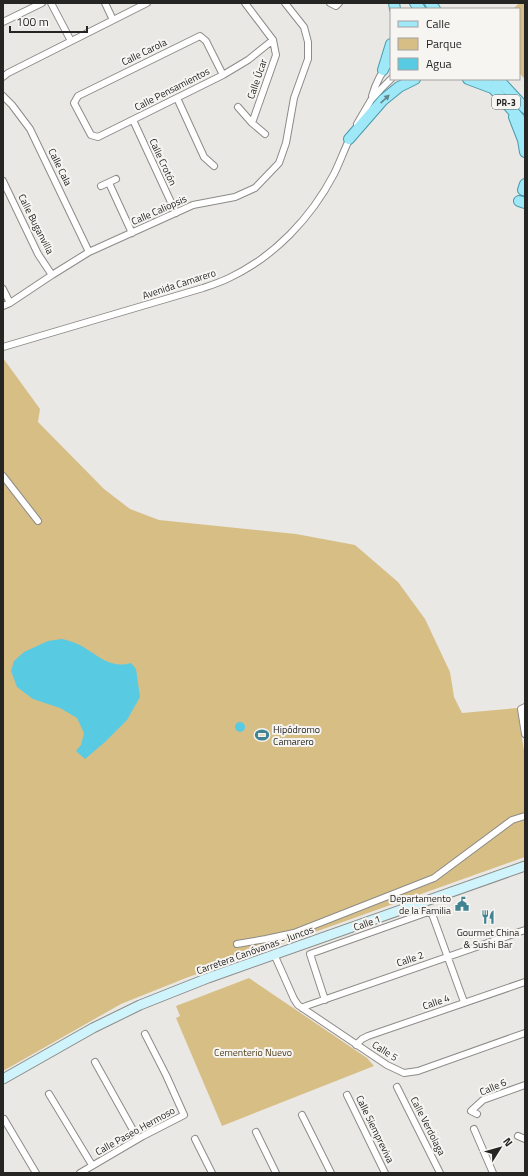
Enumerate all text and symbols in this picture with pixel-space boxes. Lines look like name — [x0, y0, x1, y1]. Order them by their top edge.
scale bar — [10, 8, 87, 34]
legend — [390, 8, 520, 80]
text: 100 m — [16, 12, 49, 31]
text: Calle — [426, 14, 450, 33]
text: Parque — [426, 34, 462, 53]
street label: Calle Carola — [119, 35, 169, 69]
text: Agua — [426, 54, 452, 73]
street label: Calle Úcar — [243, 56, 271, 101]
street label: Calle Pensamientos — [132, 63, 213, 114]
one-way arrow — [380, 95, 389, 104]
road number: PR-3 — [492, 95, 520, 109]
street label: Calle Crotón — [146, 136, 180, 188]
street label: Calle Cala — [44, 146, 76, 188]
street label: Calle Buganvilla — [14, 191, 58, 257]
street label: Calle Caliopsis — [129, 191, 189, 229]
street label: Avenida Camarero — [140, 265, 218, 303]
place label: Hipódromo Camarero — [273, 722, 320, 749]
sports icon: Hipódromo Camarero — [254, 727, 270, 743]
place label: Departamento de la Familia — [390, 891, 451, 918]
public building icon: Departamento de la Familia — [454, 896, 470, 912]
restaurant icon: Gourmet China & Sushi Bar — [480, 909, 496, 925]
street label: Calle 1 — [351, 911, 383, 935]
street label: Carretera Canóvanas - Juncos — [194, 922, 316, 978]
place label: Gourmet China & Sushi Bar — [457, 925, 519, 952]
street label: Calle 2 — [394, 947, 426, 971]
street label: Calle 4 — [420, 990, 452, 1014]
street label: Calle 5 — [369, 1037, 401, 1065]
park label: Cementerio Nuevo — [214, 1045, 292, 1060]
street label: Calle 6 — [477, 1074, 509, 1099]
street label: Calle Siempreviva — [352, 1093, 398, 1165]
street label: Calle Verdolaga — [407, 1094, 449, 1158]
street label: Calle Paseo Hermoso — [92, 1103, 178, 1159]
north arrow — [480, 1128, 520, 1168]
text: N — [499, 1134, 517, 1150]

